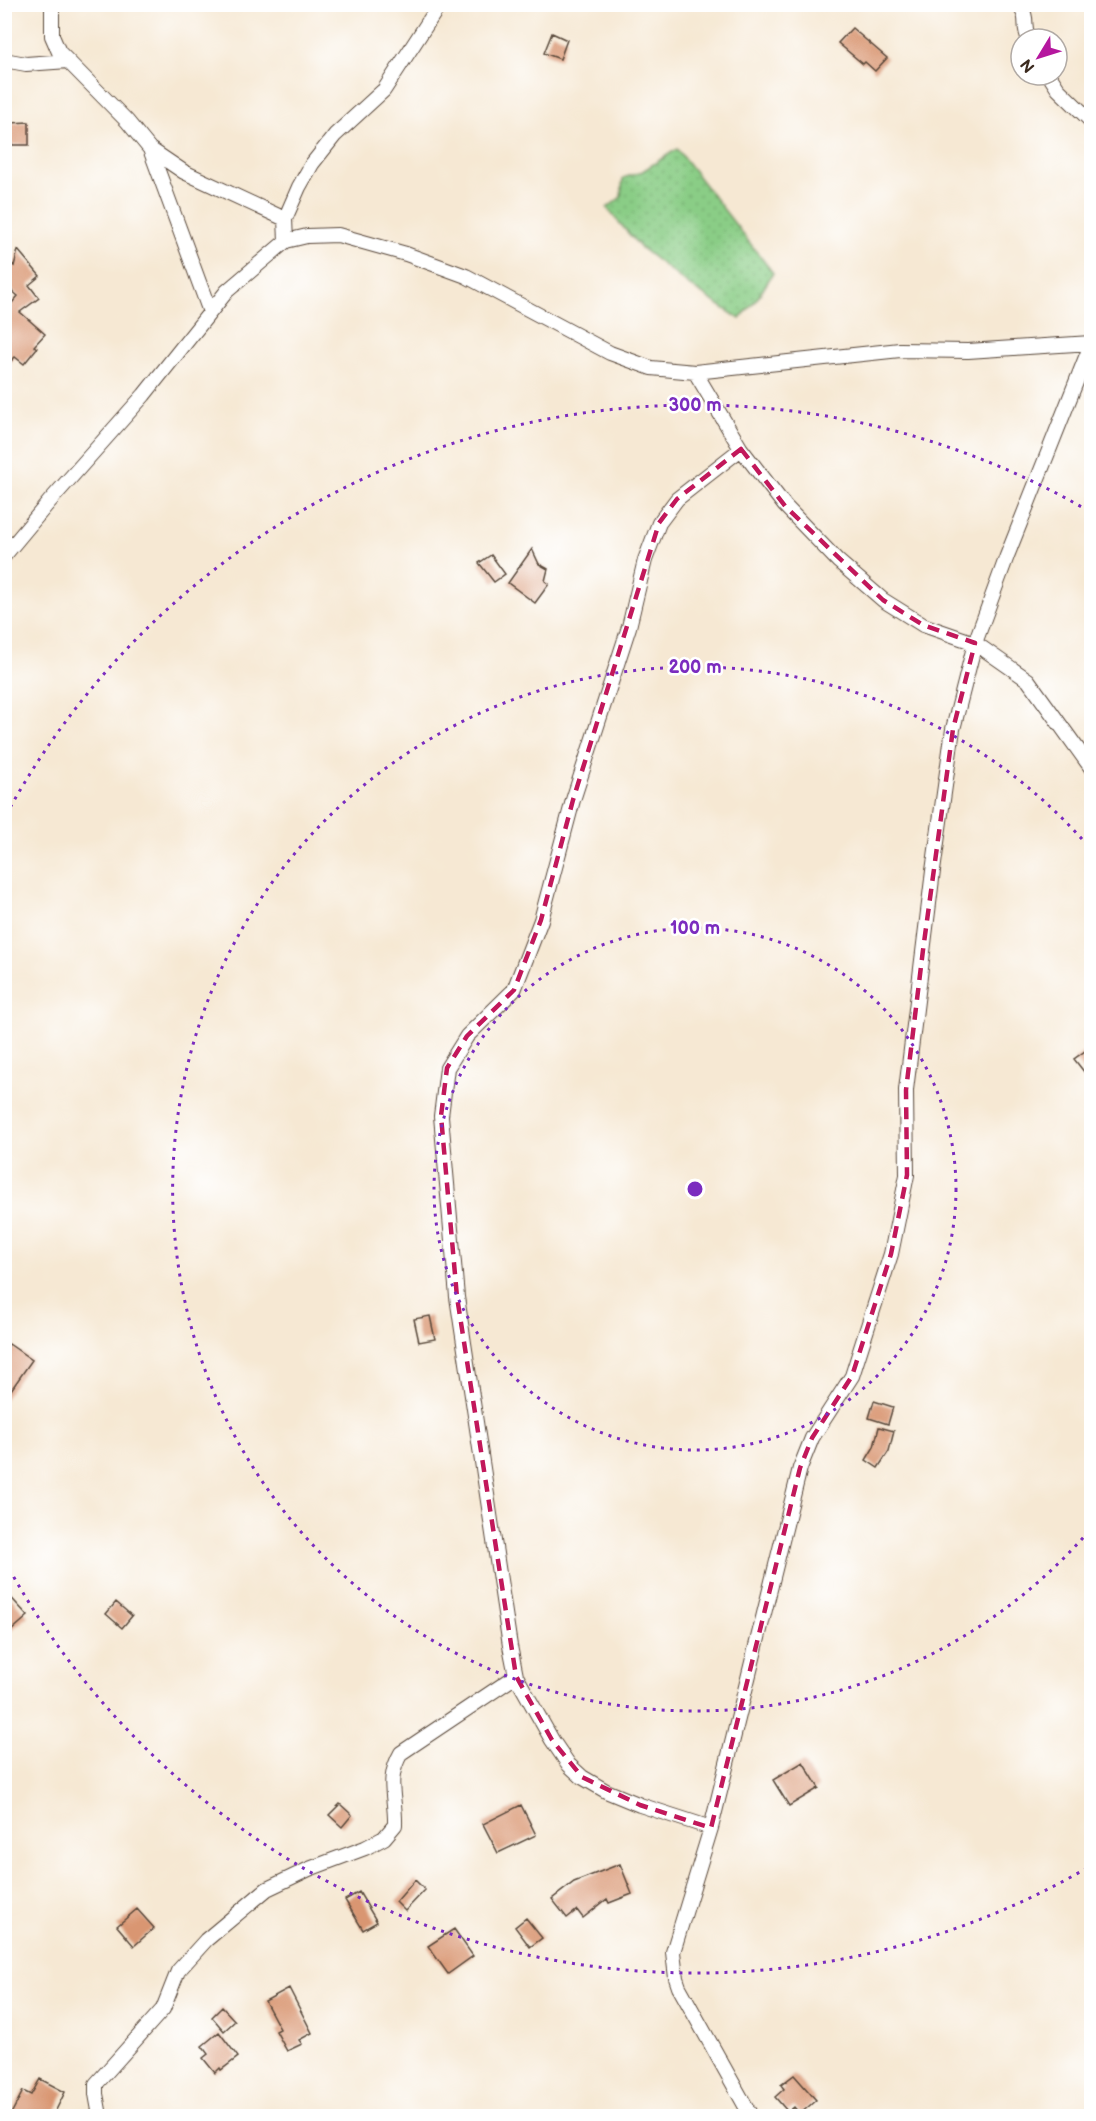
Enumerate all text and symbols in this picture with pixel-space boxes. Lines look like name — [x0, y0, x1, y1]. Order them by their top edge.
north arrow — [1009, 27, 1069, 87]
text: N — [1017, 55, 1040, 76]
text: 300 m — [668, 395, 722, 416]
text: 200 m — [668, 657, 722, 678]
text: 100 m — [670, 918, 720, 939]
centre of rings — [685, 1179, 705, 1199]

